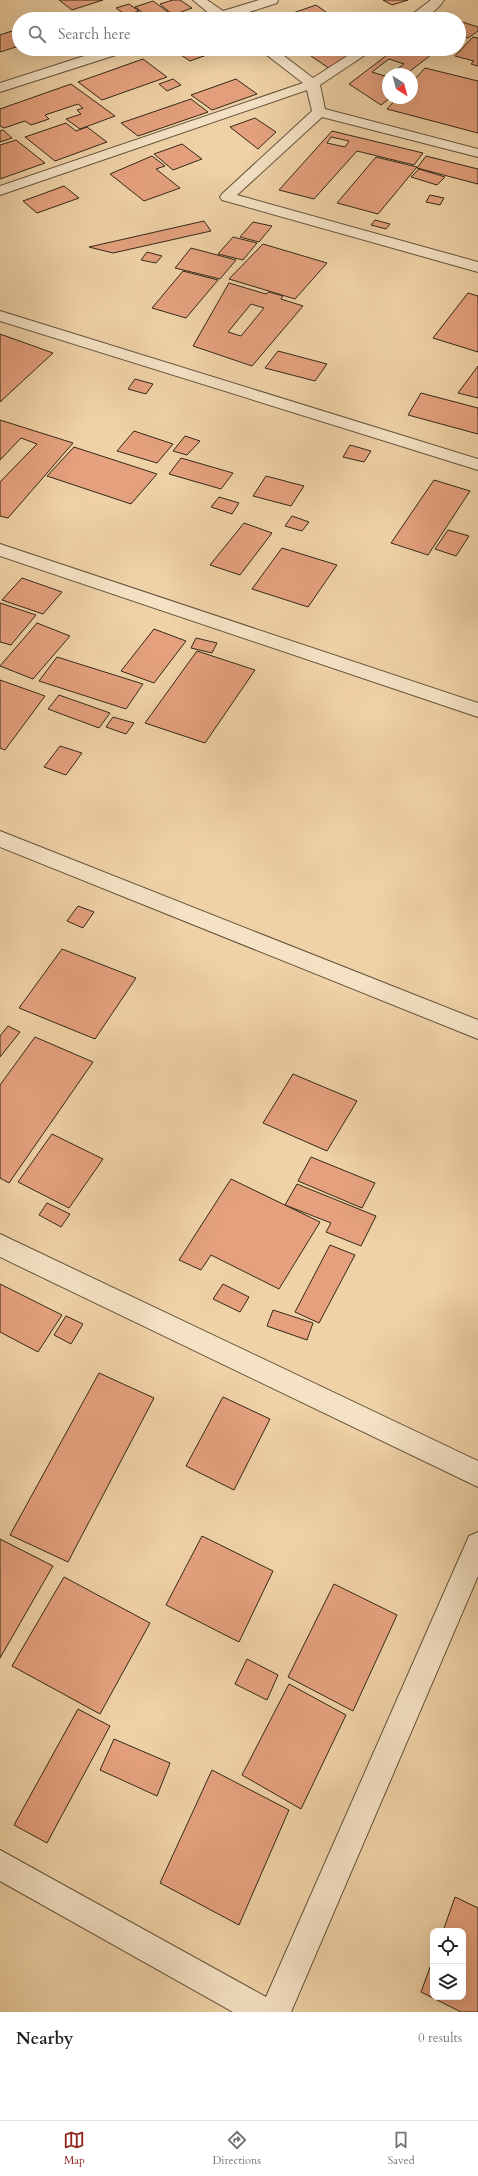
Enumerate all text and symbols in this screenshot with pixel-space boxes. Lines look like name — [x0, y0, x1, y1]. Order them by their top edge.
search box — [12, 12, 466, 56]
icon: search — [26, 23, 48, 45]
text: Search here — [58, 24, 131, 44]
north arrow — [382, 68, 418, 104]
map controls — [430, 1928, 466, 2000]
button: locate — [430, 1928, 466, 1964]
button: layers — [430, 1964, 466, 2000]
text: Nearby — [16, 2027, 73, 2050]
text: 0 results — [418, 2029, 462, 2047]
tab: Map — [63, 2129, 85, 2168]
tab: Directions — [212, 2129, 261, 2168]
tab: Saved — [388, 2129, 415, 2168]

